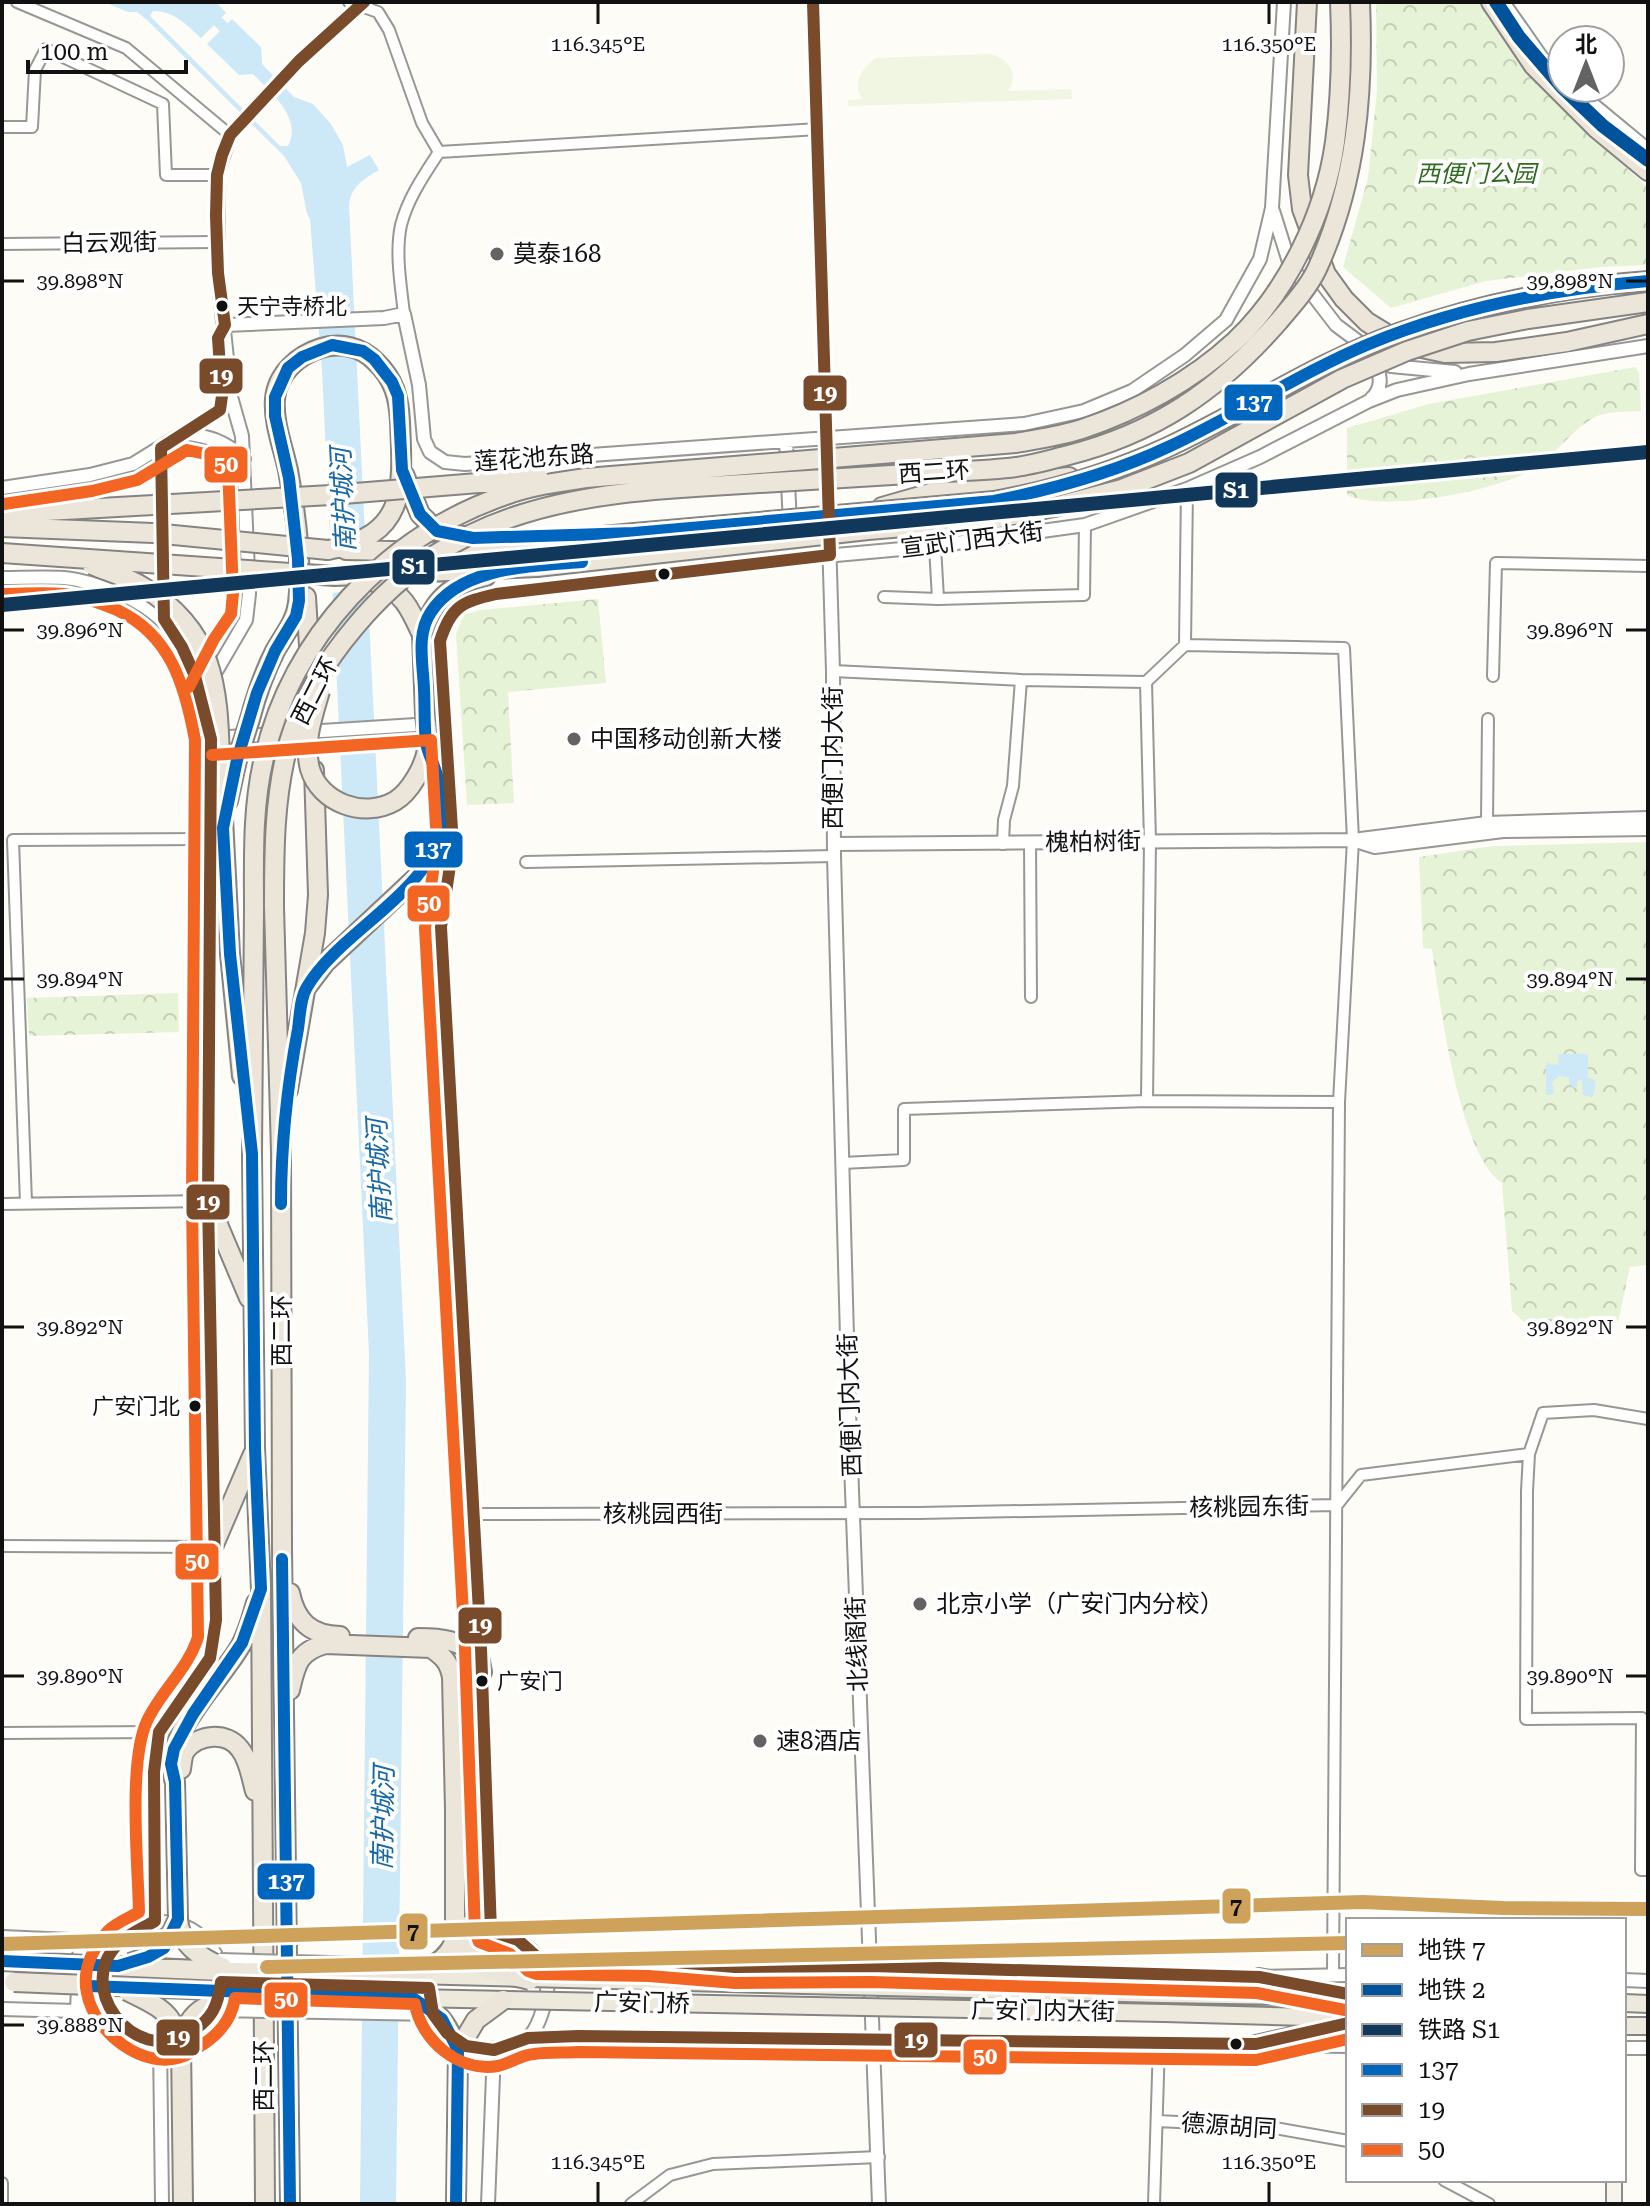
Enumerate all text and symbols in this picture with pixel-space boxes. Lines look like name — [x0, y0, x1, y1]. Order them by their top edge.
scale bar — [28, 24, 186, 74]
north arrow — [1546, 24, 1626, 104]
text: 116.345°E — [551, 32, 645, 56]
text: 116.350°E — [1222, 32, 1316, 56]
text: 北 — [1575, 32, 1597, 57]
text: 100 m — [40, 38, 108, 66]
park label: 西便门公园 — [1416, 160, 1539, 188]
street label: 白云观街 — [61, 228, 157, 258]
place label: 莫泰168 — [513, 240, 601, 268]
marker: 莫泰168 — [488, 245, 506, 263]
text: 39.898°N — [37, 269, 123, 293]
text: 39.898°N — [1527, 269, 1613, 293]
place label: 天宁寺桥北 — [237, 294, 347, 319]
marker: 天宁寺桥北 — [214, 298, 230, 314]
line badge: 19 — [198, 357, 244, 395]
text: 19 — [209, 364, 233, 389]
line badge: 19 — [802, 374, 848, 412]
text: 19 — [813, 381, 837, 406]
line badge: 137 — [1223, 383, 1284, 422]
text: 137 — [1236, 390, 1272, 415]
street label: 莲花池东路 — [473, 440, 595, 476]
water label: 南护城河 — [325, 442, 361, 553]
line badge: 50 — [203, 445, 249, 484]
text: 50 — [214, 452, 238, 477]
street label: 西二环 — [897, 456, 971, 488]
line badge: S1 — [1214, 471, 1259, 509]
text: S1 — [1223, 478, 1249, 503]
street label: 宣武门西大街 — [899, 517, 1045, 563]
line badge: S1 — [391, 548, 436, 586]
text: S1 — [401, 554, 427, 579]
unlabelled marker — [656, 566, 672, 582]
text: 39.896°N — [37, 618, 123, 642]
text: 39.896°N — [1527, 618, 1613, 642]
street label: 西二环 — [286, 653, 344, 729]
street label: 西便门内大街 — [819, 686, 847, 830]
place label: 中国移动创新大楼 — [590, 725, 782, 753]
marker: 中国移动创新大楼 — [565, 730, 583, 748]
street label: 槐柏树街 — [1045, 827, 1141, 857]
line badge: 137 — [403, 830, 464, 869]
text: 137 — [415, 837, 451, 862]
line badge: 50 — [406, 884, 451, 923]
text: 50 — [417, 891, 441, 916]
text: 39.894°N — [37, 967, 123, 991]
text: 39.894°N — [1527, 967, 1613, 991]
water label: 南护城河 — [361, 1113, 397, 1224]
line badge: 19 — [185, 1183, 231, 1221]
text: 19 — [196, 1190, 220, 1215]
street label: 西二环 — [268, 1295, 296, 1367]
text: 39.892°N — [37, 1315, 123, 1339]
text: 39.892°N — [1527, 1315, 1613, 1339]
street label: 西便门内大街 — [833, 1333, 867, 1477]
place label: 广安门北 — [92, 1394, 180, 1419]
marker: 广安门北 — [187, 1398, 203, 1414]
street label: 核桃园东街 — [1189, 1492, 1309, 1522]
street label: 核桃园西街 — [603, 1500, 723, 1528]
line badge: 50 — [174, 1542, 220, 1581]
text: 50 — [185, 1549, 209, 1574]
place label: 北京小学（广安门内分校） — [936, 1590, 1224, 1618]
marker: 北京小学（广安门内分校） — [911, 1595, 929, 1613]
street label: 北线阁街 — [841, 1596, 873, 1692]
line badge: 19 — [457, 1606, 503, 1645]
text: 19 — [468, 1613, 492, 1638]
text: 39.890°N — [37, 1664, 123, 1688]
text: 39.890°N — [1527, 1664, 1613, 1688]
place label: 广安门 — [497, 1669, 563, 1694]
marker: 广安门 — [474, 1673, 490, 1689]
place label: 速8酒店 — [776, 1727, 861, 1755]
marker: 速8酒店 — [751, 1732, 769, 1750]
water label: 南护城河 — [367, 1761, 399, 1870]
line badge: 137 — [256, 1862, 316, 1901]
text: 137 — [268, 1869, 304, 1894]
line badge: 7 — [1221, 1887, 1252, 1925]
text: 7 — [1230, 1894, 1242, 1919]
line badge: 7 — [398, 1912, 429, 1951]
legend — [1346, 1918, 1626, 2182]
text: 7 — [407, 1919, 419, 1944]
text: 地铁 7 — [1418, 1936, 1486, 1964]
text: 地铁 2 — [1418, 1976, 1486, 2004]
line badge: 50 — [263, 1981, 309, 2019]
text: 50 — [274, 1987, 298, 2012]
street label: 广安门桥 — [594, 1988, 690, 2018]
street label: 广安门内大街 — [971, 1996, 1115, 2026]
text: 39.888°N — [37, 2013, 123, 2037]
text: 铁路 S1 — [1418, 2016, 1500, 2044]
line badge: 19 — [155, 2018, 201, 2057]
line badge: 19 — [893, 2021, 939, 2059]
text: 19 — [166, 2025, 190, 2050]
text: 19 — [904, 2028, 928, 2053]
unlabelled marker — [1228, 2036, 1244, 2052]
line badge: 50 — [962, 2038, 1008, 2076]
street label: 西二环 — [250, 2040, 278, 2112]
text: 50 — [973, 2044, 997, 2069]
text: 137 — [1418, 2056, 1458, 2084]
text: 19 — [1418, 2096, 1445, 2124]
street label: 德源胡同 — [1180, 2109, 1278, 2143]
text: 50 — [1418, 2136, 1445, 2164]
text: 116.345°E — [551, 2150, 645, 2174]
text: 116.350°E — [1222, 2150, 1316, 2174]

